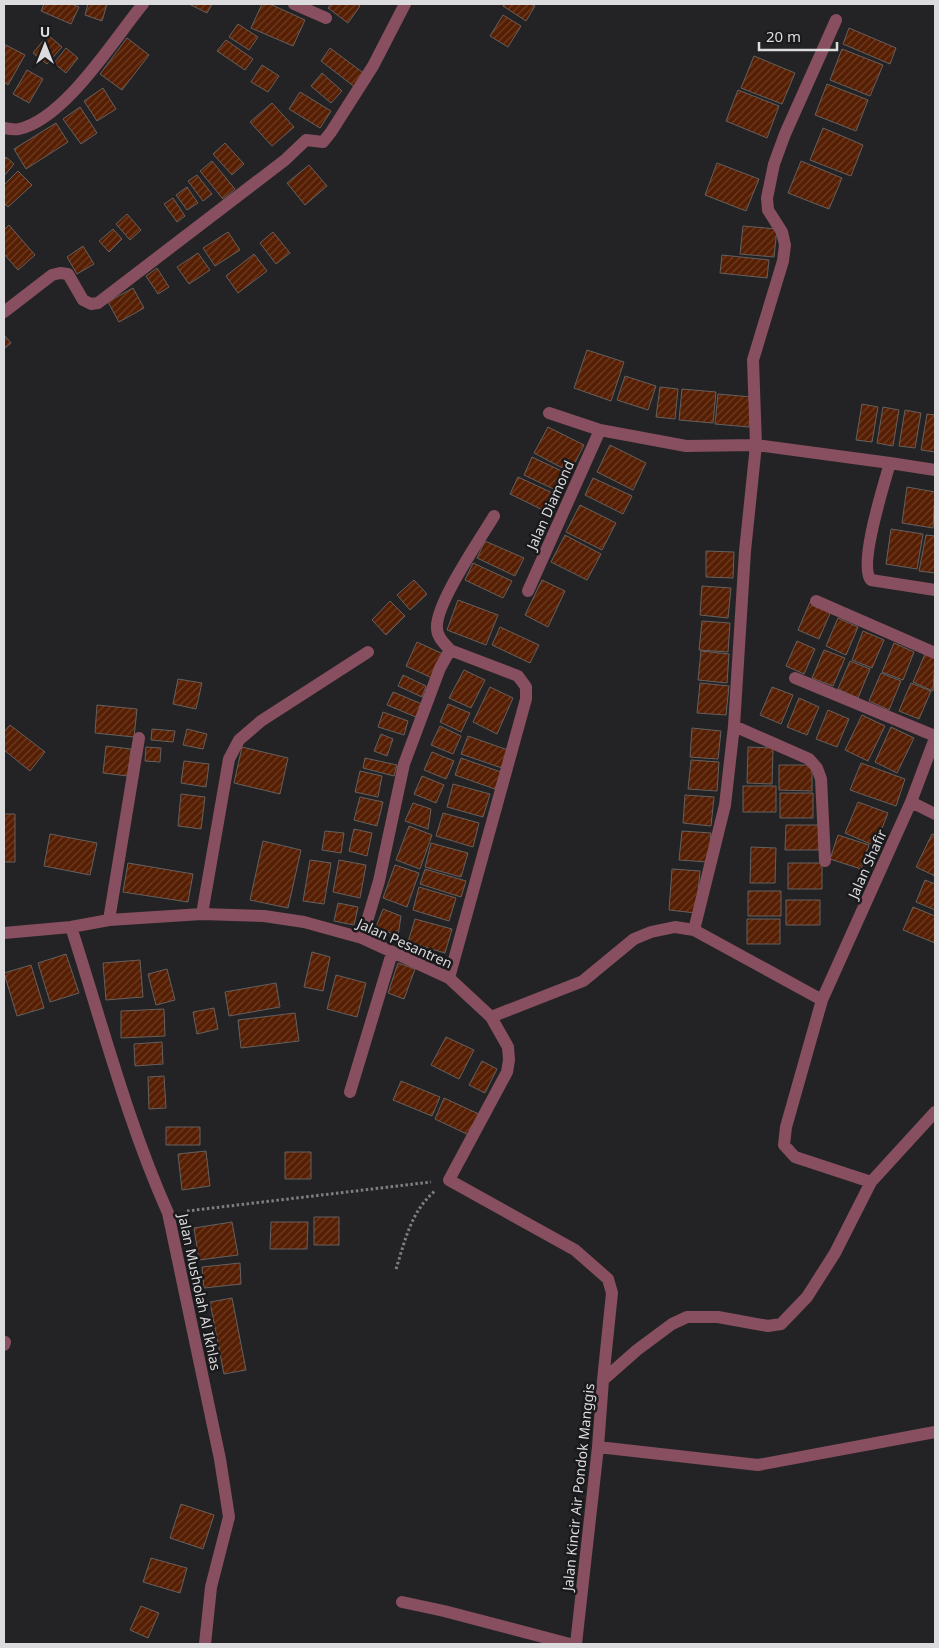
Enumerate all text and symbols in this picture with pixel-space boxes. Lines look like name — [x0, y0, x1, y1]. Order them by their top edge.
north arrow — [20, 20, 70, 70]
scale bar — [759, 20, 836, 52]
text: U — [40, 22, 50, 41]
text: 20 m — [766, 26, 801, 46]
street label: Jalan Diamond — [521, 457, 578, 555]
street label: Jalan Shafir — [842, 826, 891, 903]
street label: Jalan Pesantren — [353, 913, 456, 972]
street label: Jalan Musholah Al Ikhlas — [174, 1210, 226, 1372]
street label: Jalan Kincir Air Pondok Manggis — [557, 1382, 598, 1594]

